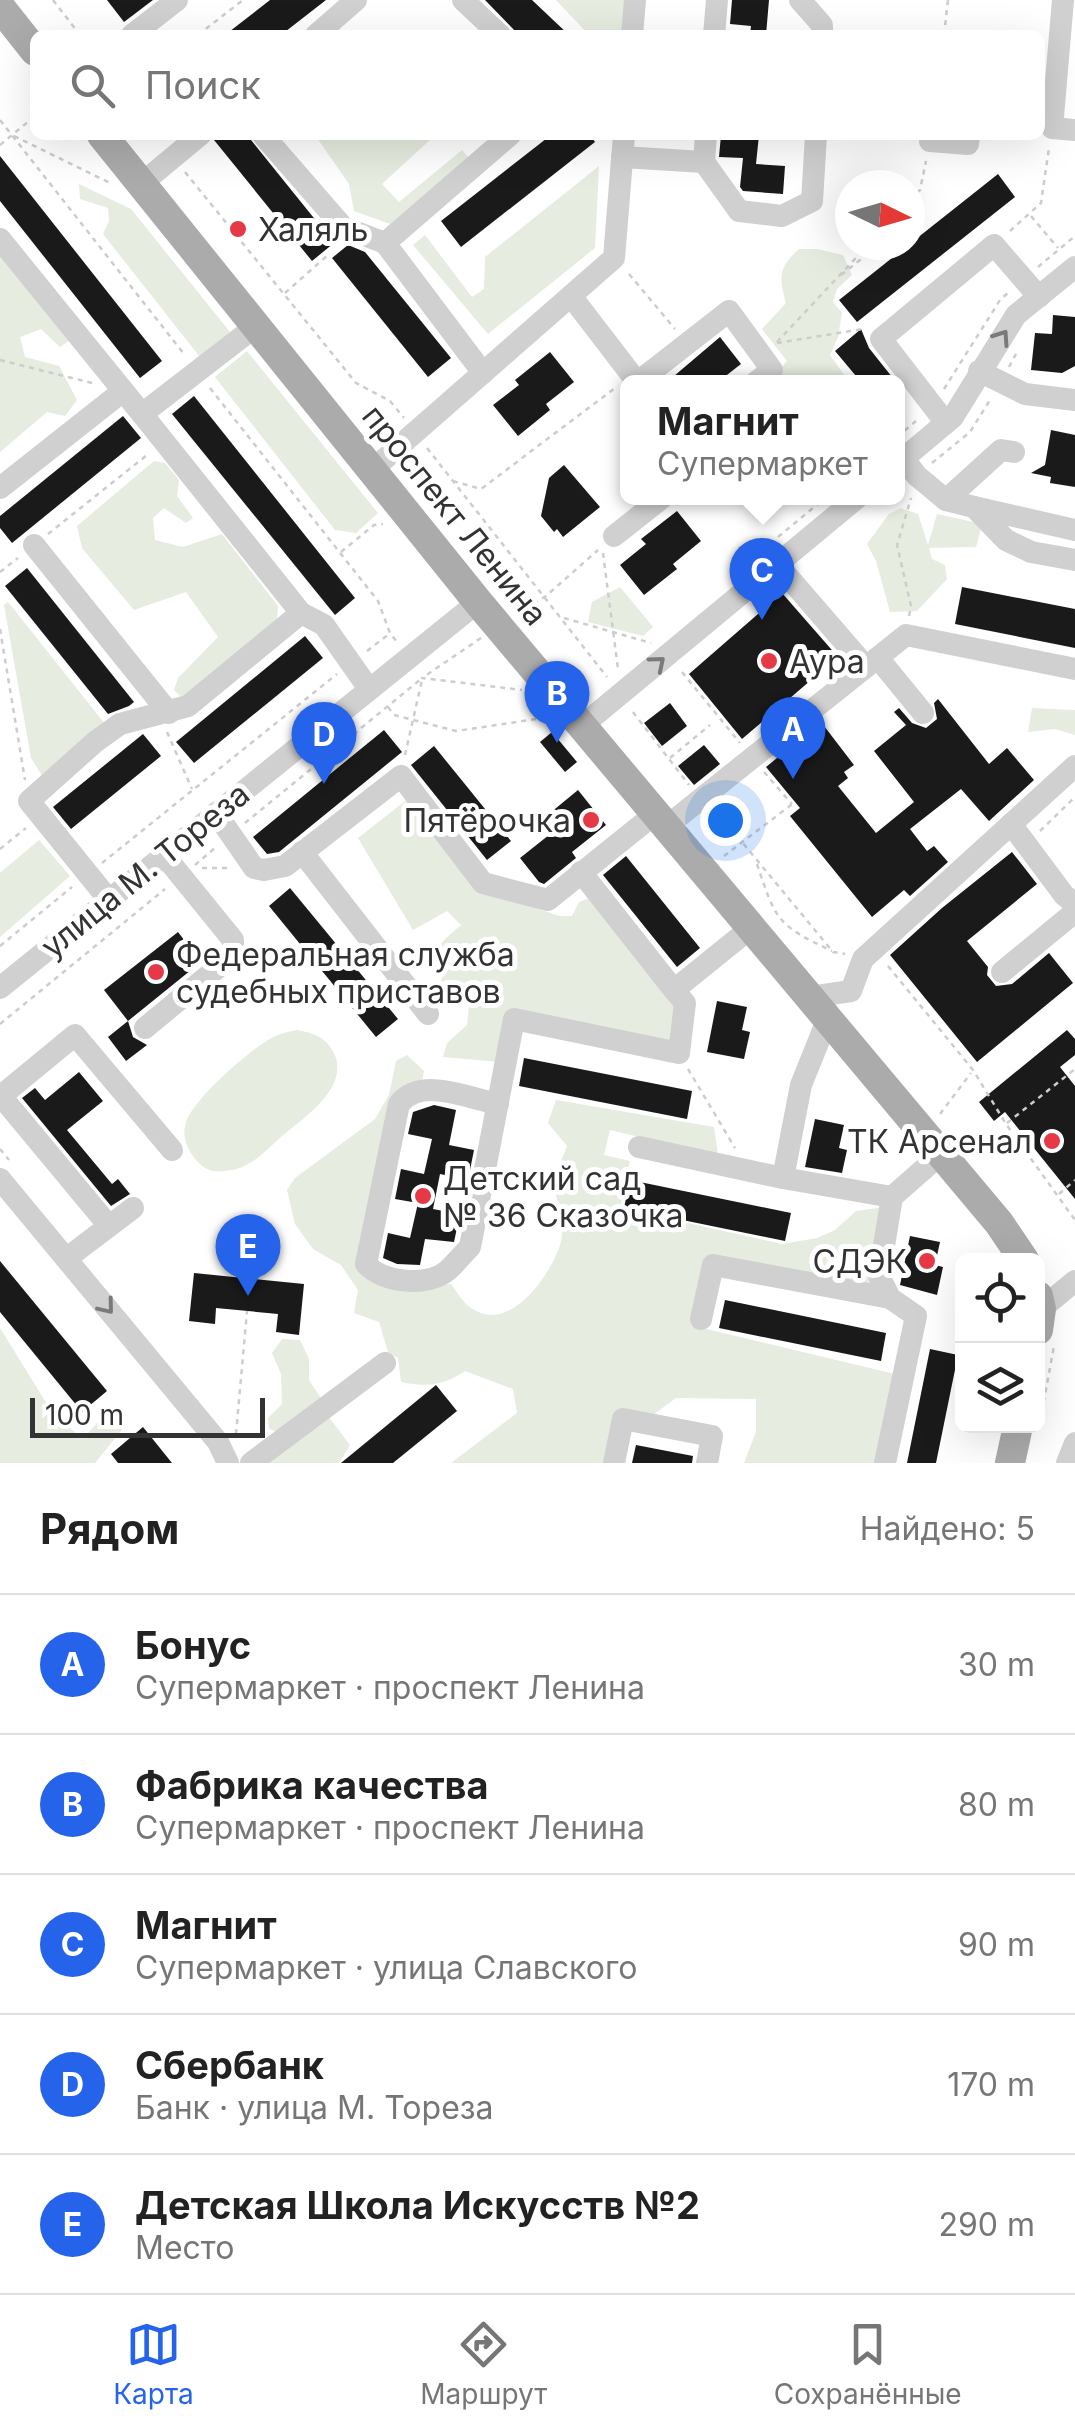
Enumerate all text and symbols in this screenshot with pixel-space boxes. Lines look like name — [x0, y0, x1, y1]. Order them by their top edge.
search box — [30, 30, 1045, 140]
icon: search — [65, 58, 120, 113]
text: Поиск — [145, 62, 261, 108]
north arrow — [835, 170, 925, 260]
place label: Халяль — [258, 210, 368, 249]
marker: Халяль — [227, 218, 249, 240]
one-way arrow — [990, 329, 1008, 348]
popup — [620, 375, 905, 505]
street label: проспект Ленина — [354, 397, 556, 633]
text: Магнит — [657, 398, 799, 444]
text: Супермаркет — [657, 444, 868, 483]
pin: C — [730, 538, 794, 620]
place label: Аура — [789, 642, 865, 681]
marker: Аура — [758, 650, 780, 672]
one-way arrow — [647, 657, 665, 675]
pin: B — [524, 660, 590, 743]
pin: A — [760, 696, 826, 779]
pin: D — [292, 702, 356, 784]
street label: улица М. Тореза — [33, 774, 257, 966]
your location — [700, 795, 751, 846]
place label: Пятёрочка — [404, 801, 571, 840]
marker: Пятёрочка — [580, 809, 602, 831]
place label: Федеральная служба судебных приставов — [176, 935, 515, 1011]
marker: Федеральная служба судебных приставов — [145, 961, 167, 983]
place label: ТК Арсенал — [847, 1122, 1032, 1161]
marker: ТК Арсенал — [1041, 1130, 1063, 1152]
place label: Детский сад № 36 Сказочка — [443, 1159, 683, 1235]
marker: Детский сад № 36 Сказочка — [412, 1185, 434, 1207]
pin: E — [216, 1214, 280, 1296]
place label: СДЭК — [813, 1242, 907, 1281]
marker: СДЭК — [916, 1250, 938, 1272]
map controls — [955, 1253, 1045, 1433]
button: locate — [955, 1253, 1045, 1343]
one-way arrow — [95, 1296, 113, 1314]
button: layers — [955, 1343, 1045, 1433]
scale bar — [30, 1393, 265, 1438]
text: 100 m — [45, 1398, 124, 1432]
text: Рядом — [40, 1503, 179, 1554]
text: Найдено: 5 — [860, 1509, 1035, 1548]
text: Бонус — [135, 1622, 251, 1668]
text: A — [61, 1645, 84, 1684]
text: 30 m — [958, 1645, 1035, 1684]
text: Супермаркет · проспект Ленина — [135, 1668, 645, 1707]
text: Фабрика качества — [135, 1762, 489, 1808]
text: B — [62, 1785, 83, 1824]
text: 80 m — [958, 1785, 1035, 1824]
text: Супермаркет · проспект Ленина — [135, 1808, 645, 1847]
text: Магнит — [135, 1902, 277, 1948]
text: C — [61, 1925, 84, 1964]
text: 90 m — [958, 1925, 1035, 1964]
text: Супермаркет · улица Славского — [135, 1948, 638, 1987]
text: Сбербанк — [135, 2042, 324, 2088]
text: D — [61, 2065, 84, 2104]
text: 170 m — [947, 2065, 1035, 2104]
text: Банк · улица М. Тореза — [135, 2088, 494, 2127]
text: Детская Школа Искусств №2 — [135, 2182, 700, 2228]
text: E — [63, 2205, 82, 2244]
text: 290 m — [938, 2205, 1035, 2244]
text: Место — [135, 2228, 234, 2267]
tab: Карта — [113, 2317, 194, 2411]
tab: Маршрут — [420, 2317, 547, 2411]
tab: Сохранённые — [774, 2317, 962, 2411]

